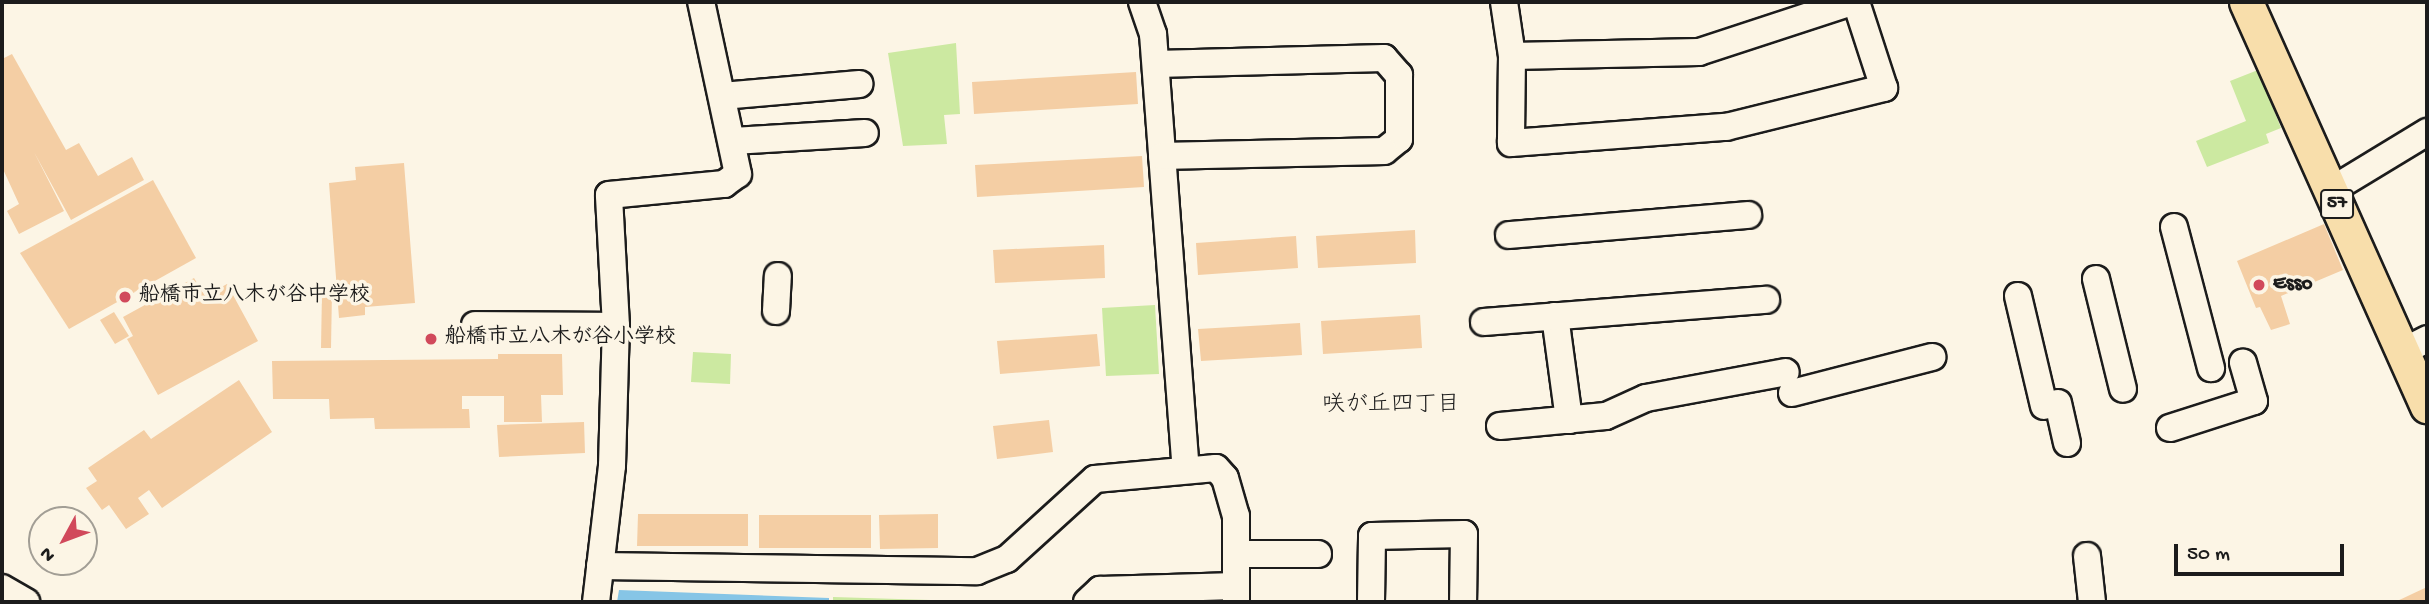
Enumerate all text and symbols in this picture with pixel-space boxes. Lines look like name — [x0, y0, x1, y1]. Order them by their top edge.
road number: 57 — [2320, 188, 2354, 220]
place label: Esso — [2273, 272, 2312, 298]
marker: Esso — [2251, 277, 2267, 293]
place label: 船橋市立八木が谷中学校 — [139, 284, 370, 310]
marker: 船橋市立八木が谷中学校 — [117, 289, 133, 305]
place label: 船橋市立八木が谷小学校 — [445, 326, 676, 352]
marker: 船橋市立八木が谷小学校 — [423, 331, 439, 347]
district label: 咲が丘四丁目 — [1322, 392, 1460, 420]
north arrow — [28, 506, 98, 576]
scale bar — [2177, 530, 2347, 574]
text: N — [36, 542, 61, 566]
text: 50 m — [2187, 543, 2230, 568]

